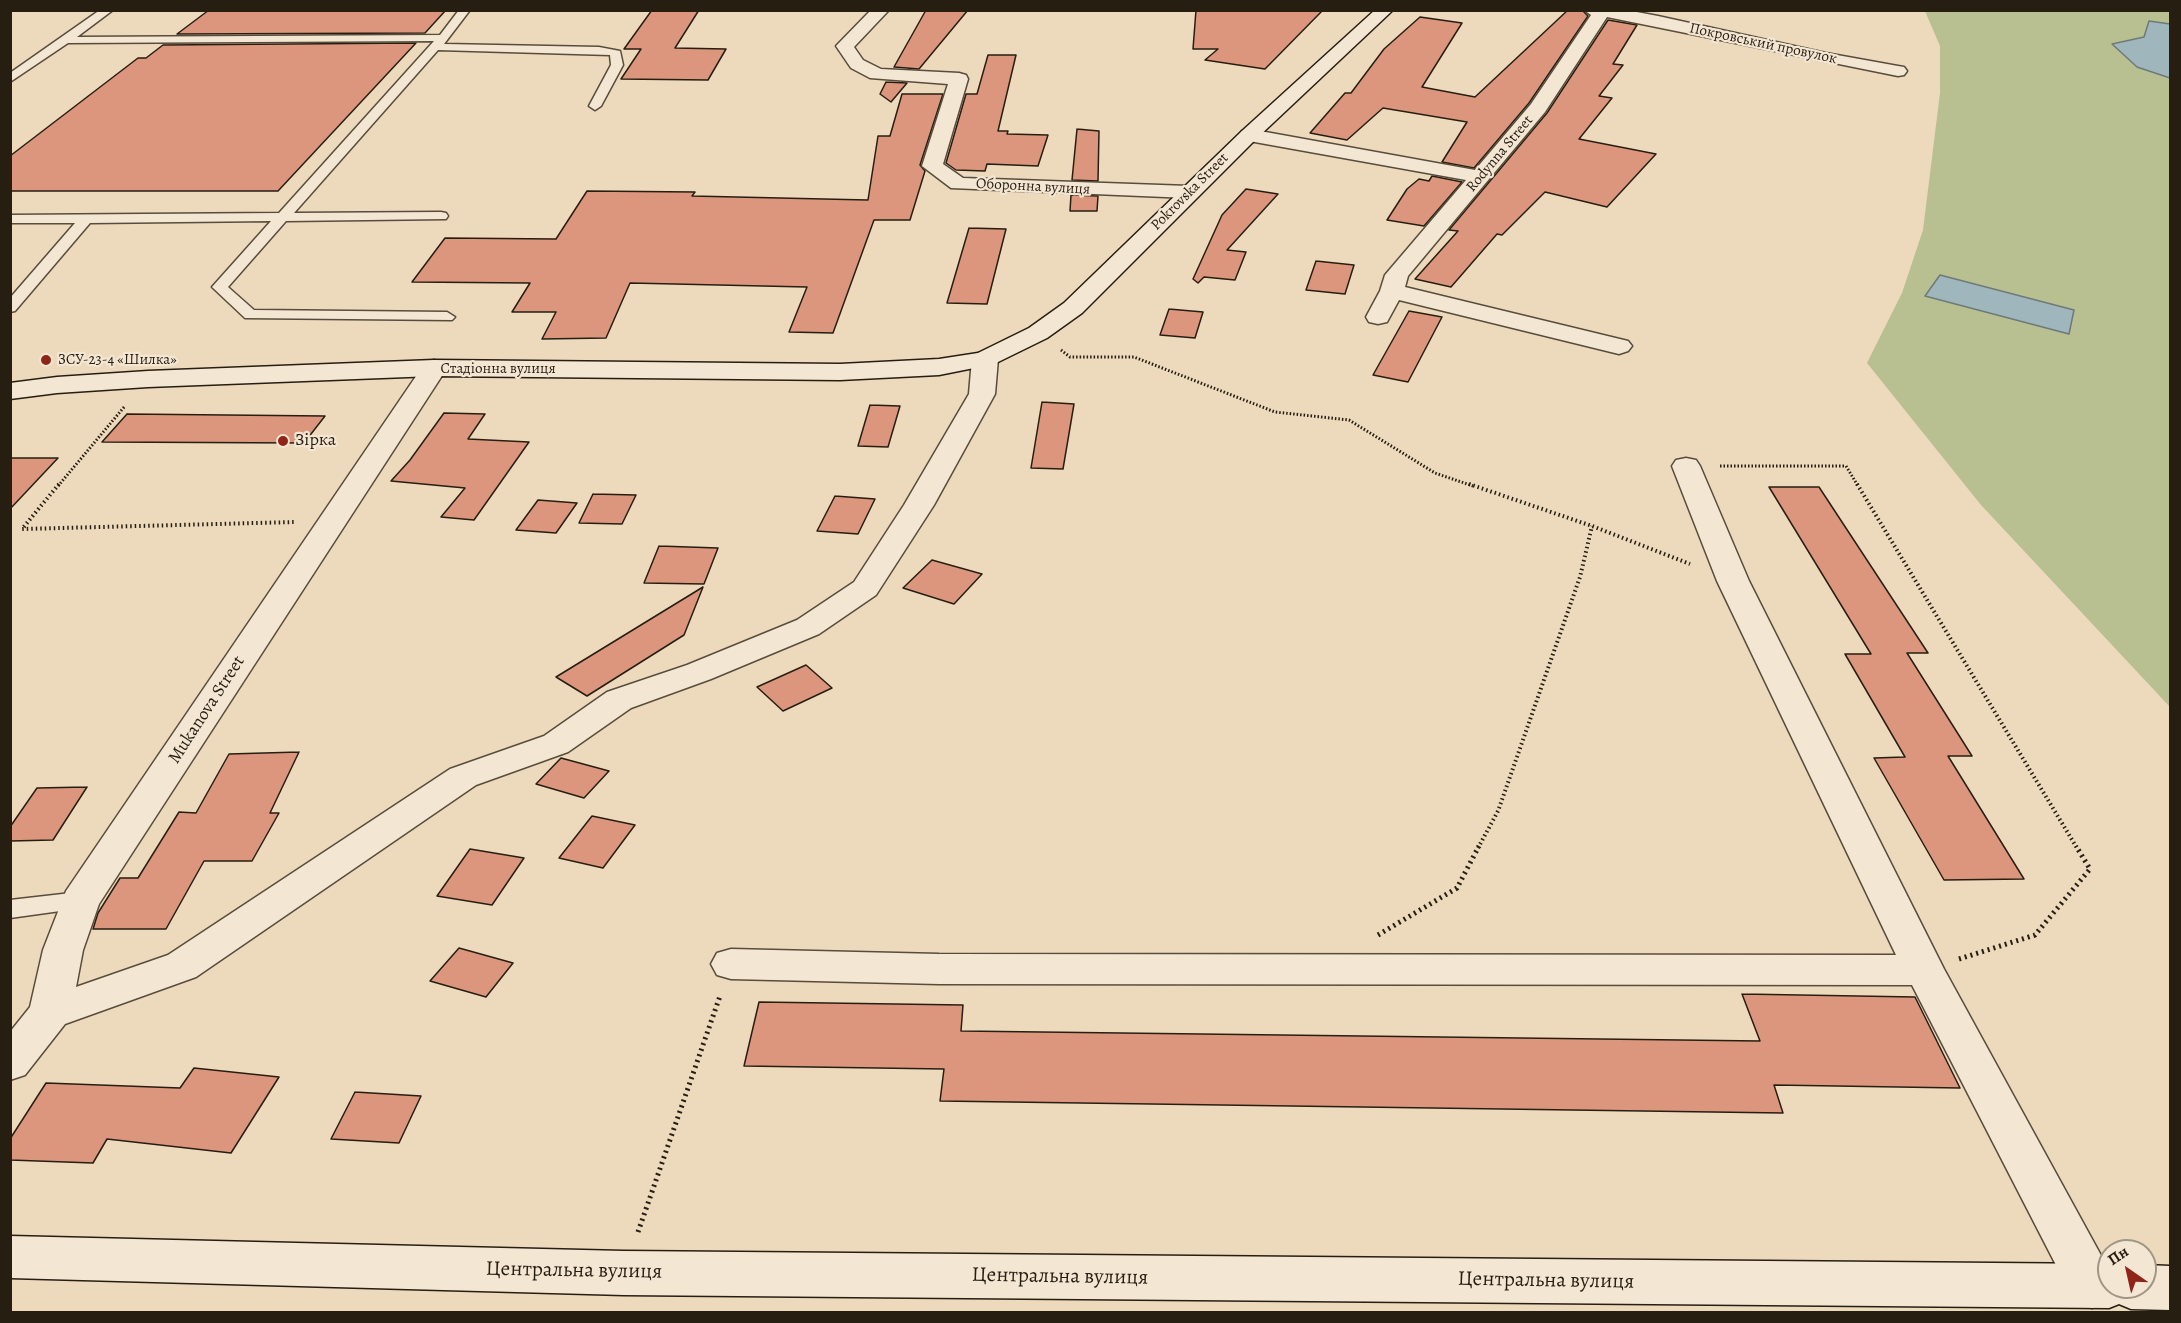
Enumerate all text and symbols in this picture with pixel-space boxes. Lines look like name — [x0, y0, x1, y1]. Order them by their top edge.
street label: Покровський провулок — [1688, 20, 1838, 68]
street label: Rodynna Street — [1463, 112, 1537, 196]
street label: Pokrovska Street — [1148, 150, 1232, 234]
street label: Оборонна вулиця — [975, 175, 1091, 199]
place label: ЗСУ-23-4 «Шилка» — [58, 351, 177, 369]
marker: ЗСУ-23-4 «Шилка» — [39, 353, 53, 367]
street label: Стадіонна вулиця — [440, 360, 556, 378]
place label: Зірка — [295, 430, 336, 452]
marker: Зірка — [276, 434, 290, 448]
street label: Mukanova Street — [164, 652, 250, 768]
north arrow — [2097, 1239, 2157, 1299]
text: Пн — [2103, 1241, 2133, 1271]
street label: Центральна вулиця — [486, 1257, 662, 1285]
street label: Центральна вулиця — [972, 1263, 1148, 1291]
street label: Центральна вулиця — [1458, 1267, 1634, 1295]

